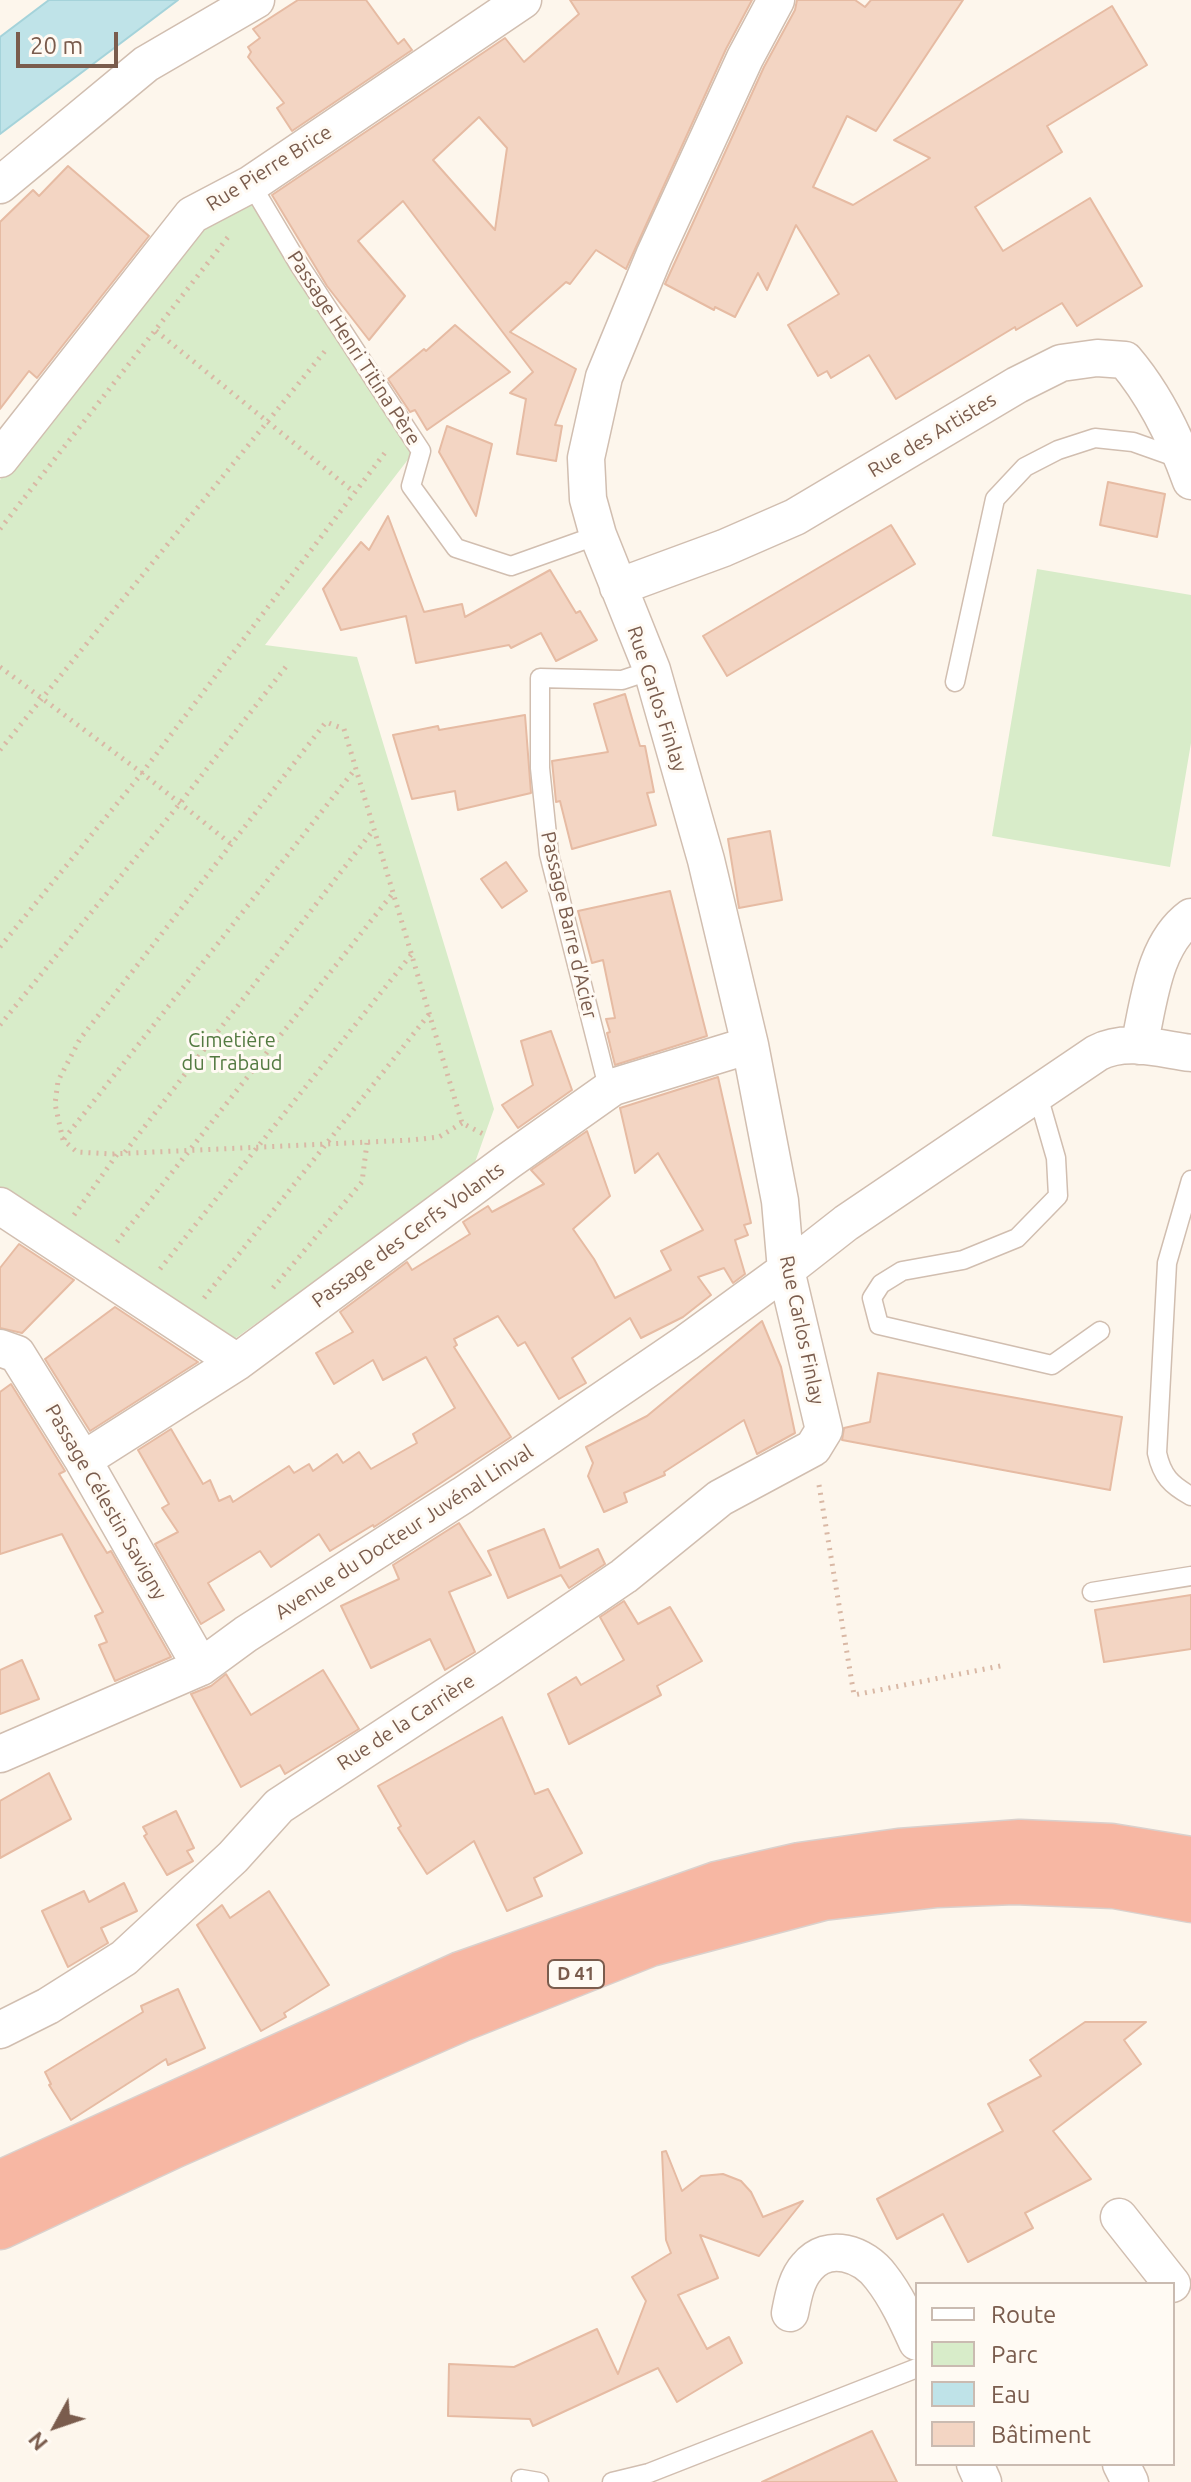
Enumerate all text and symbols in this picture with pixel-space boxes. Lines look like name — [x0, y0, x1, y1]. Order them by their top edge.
scale bar — [20, 16, 122, 66]
text: 20 m — [30, 32, 83, 59]
street label: Rue Pierre Brice — [202, 120, 336, 216]
street label: Passage Henri Titina Père — [282, 246, 426, 450]
street label: Rue des Artistes — [864, 387, 1000, 483]
street label: Rue Carlos Finlay — [622, 623, 692, 775]
street label: Passage Barre d'Acier — [536, 829, 602, 1021]
park label: Cimetière du Trabaud — [181, 1028, 283, 1075]
street label: Passage des Cerfs Volants — [307, 1157, 509, 1313]
street label: Rue Carlos Finlay — [774, 1253, 830, 1407]
street label: Passage Célestin Savigny — [40, 1400, 172, 1604]
street label: Avenue du Docteur Juvénal Linval — [271, 1440, 537, 1624]
street label: Rue de la Carrière — [333, 1669, 479, 1775]
road number: D 41 — [548, 1960, 604, 1988]
legend — [915, 2282, 1175, 2466]
text: Route — [991, 2301, 1056, 2328]
text: Parc — [991, 2341, 1038, 2368]
text: Eau — [991, 2381, 1030, 2408]
north arrow — [16, 2386, 96, 2466]
text: Bâtiment — [991, 2421, 1091, 2448]
text: N — [22, 2427, 52, 2456]

